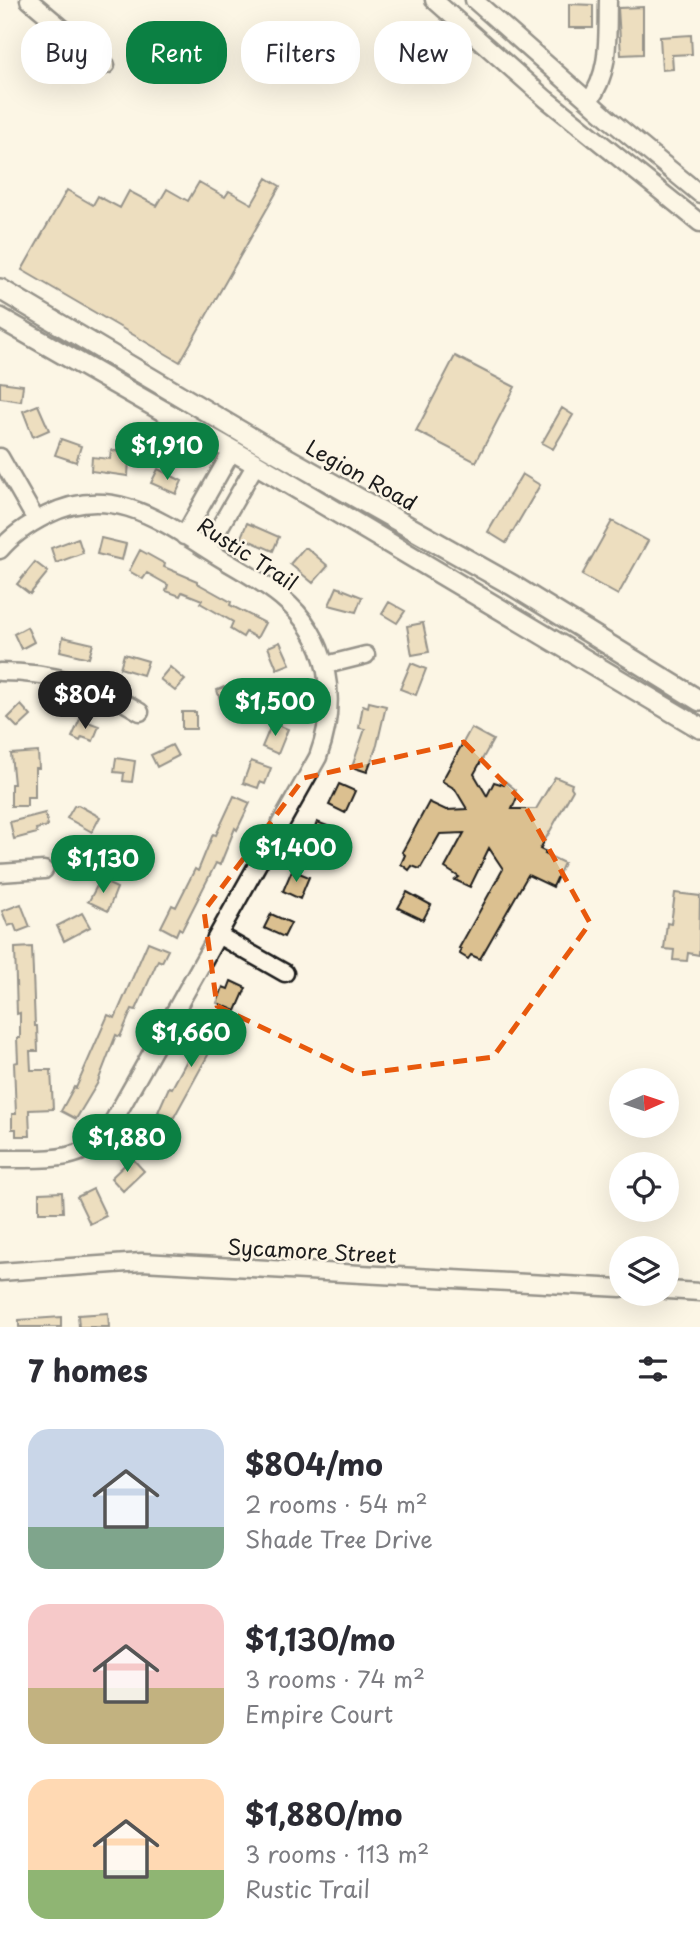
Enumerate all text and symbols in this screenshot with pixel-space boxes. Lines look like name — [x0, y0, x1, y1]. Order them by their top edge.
chip: Buy — [21, 21, 112, 84]
chip: Rent — [126, 21, 227, 84]
chip: Filters — [241, 21, 360, 84]
chip: New — [374, 21, 472, 84]
pin: $1,910 — [110, 422, 224, 482]
text: $1,910 — [131, 427, 203, 462]
street label: Legion Road — [301, 430, 423, 518]
street label: Rustic Trail — [191, 508, 305, 598]
pin: $804 — [44, 672, 126, 731]
text: $804 — [54, 676, 116, 711]
pin: $1,500 — [218, 678, 332, 738]
text: $1,500 — [235, 683, 315, 718]
pin: $1,400 — [239, 824, 353, 884]
text: $1,400 — [255, 829, 337, 864]
pin: $1,130 — [46, 836, 160, 895]
text: $1,130 — [67, 840, 139, 875]
pin: $1,660 — [134, 1010, 248, 1069]
text: $1,660 — [151, 1014, 231, 1049]
north arrow — [609, 1068, 679, 1138]
map controls — [609, 1068, 679, 1306]
pin: $1,880 — [70, 1114, 184, 1174]
text: $1,880 — [88, 1119, 166, 1154]
button: locate — [609, 1152, 679, 1222]
street label: Sycamore Street — [227, 1230, 397, 1270]
button: layers — [609, 1236, 679, 1306]
text: 7 homes — [28, 1347, 148, 1392]
icon: filters — [634, 1350, 672, 1388]
text: $804/mo — [245, 1441, 383, 1486]
icon: home — [84, 1457, 168, 1541]
text: 2 rooms · 54 m² — [245, 1486, 428, 1521]
text: Shade Tree Drive — [245, 1521, 433, 1556]
text: $1,130/mo — [245, 1616, 395, 1661]
icon: home — [84, 1632, 168, 1716]
text: 3 rooms · 74 m² — [245, 1661, 425, 1696]
text: Empire Court — [245, 1696, 393, 1731]
text: $1,880/mo — [245, 1791, 402, 1836]
icon: home — [84, 1807, 168, 1891]
text: 3 rooms · 113 m² — [245, 1836, 429, 1871]
text: Rustic Trail — [245, 1871, 370, 1906]

